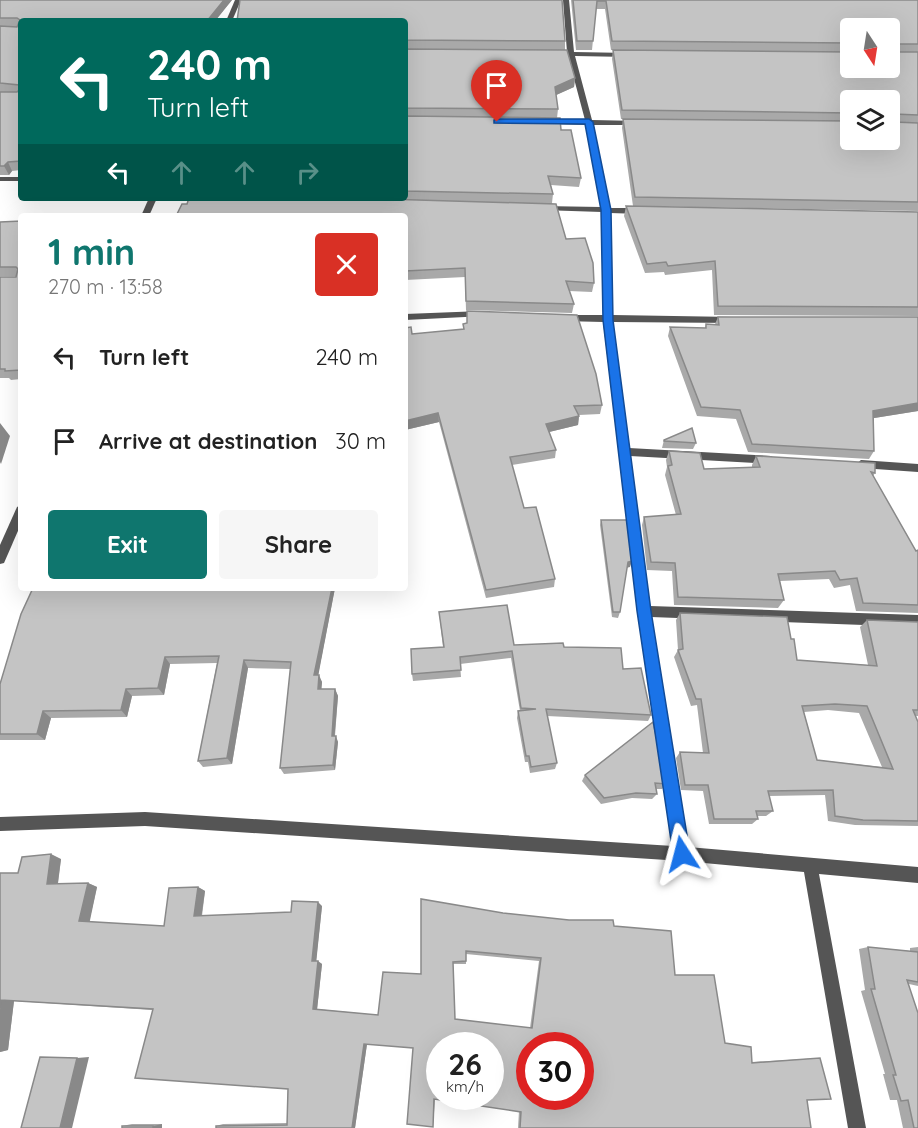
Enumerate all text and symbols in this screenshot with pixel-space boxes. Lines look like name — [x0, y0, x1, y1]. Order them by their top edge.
north arrow — [840, 18, 900, 78]
map controls — [840, 18, 900, 150]
text: 240 m — [147, 38, 272, 91]
icon: left — [48, 42, 126, 120]
pin — [471, 60, 522, 122]
icon: arrive — [480, 69, 513, 102]
text: Turn left — [147, 90, 249, 124]
button: layers — [840, 90, 900, 150]
icon: left — [102, 156, 135, 189]
icon: ahead — [165, 156, 198, 189]
icon: ahead — [228, 156, 261, 189]
icon: right — [291, 156, 324, 189]
text: 1 min — [48, 229, 135, 274]
button: close — [315, 233, 378, 296]
text: 270 m · 13:58 — [48, 274, 163, 299]
icon: left — [48, 341, 81, 374]
text: Turn left — [99, 343, 189, 371]
text: 240 m — [315, 343, 378, 371]
icon: arrive — [48, 425, 81, 458]
text: Arrive at destination — [99, 427, 317, 455]
text: 30 m — [335, 427, 386, 455]
button: Exit — [48, 510, 207, 579]
button: Share — [219, 510, 378, 579]
position arrow — [650, 822, 714, 886]
speed limit sign: 30 — [516, 1032, 594, 1110]
text: 26 — [448, 1045, 482, 1083]
text: km/h — [446, 1077, 484, 1096]

